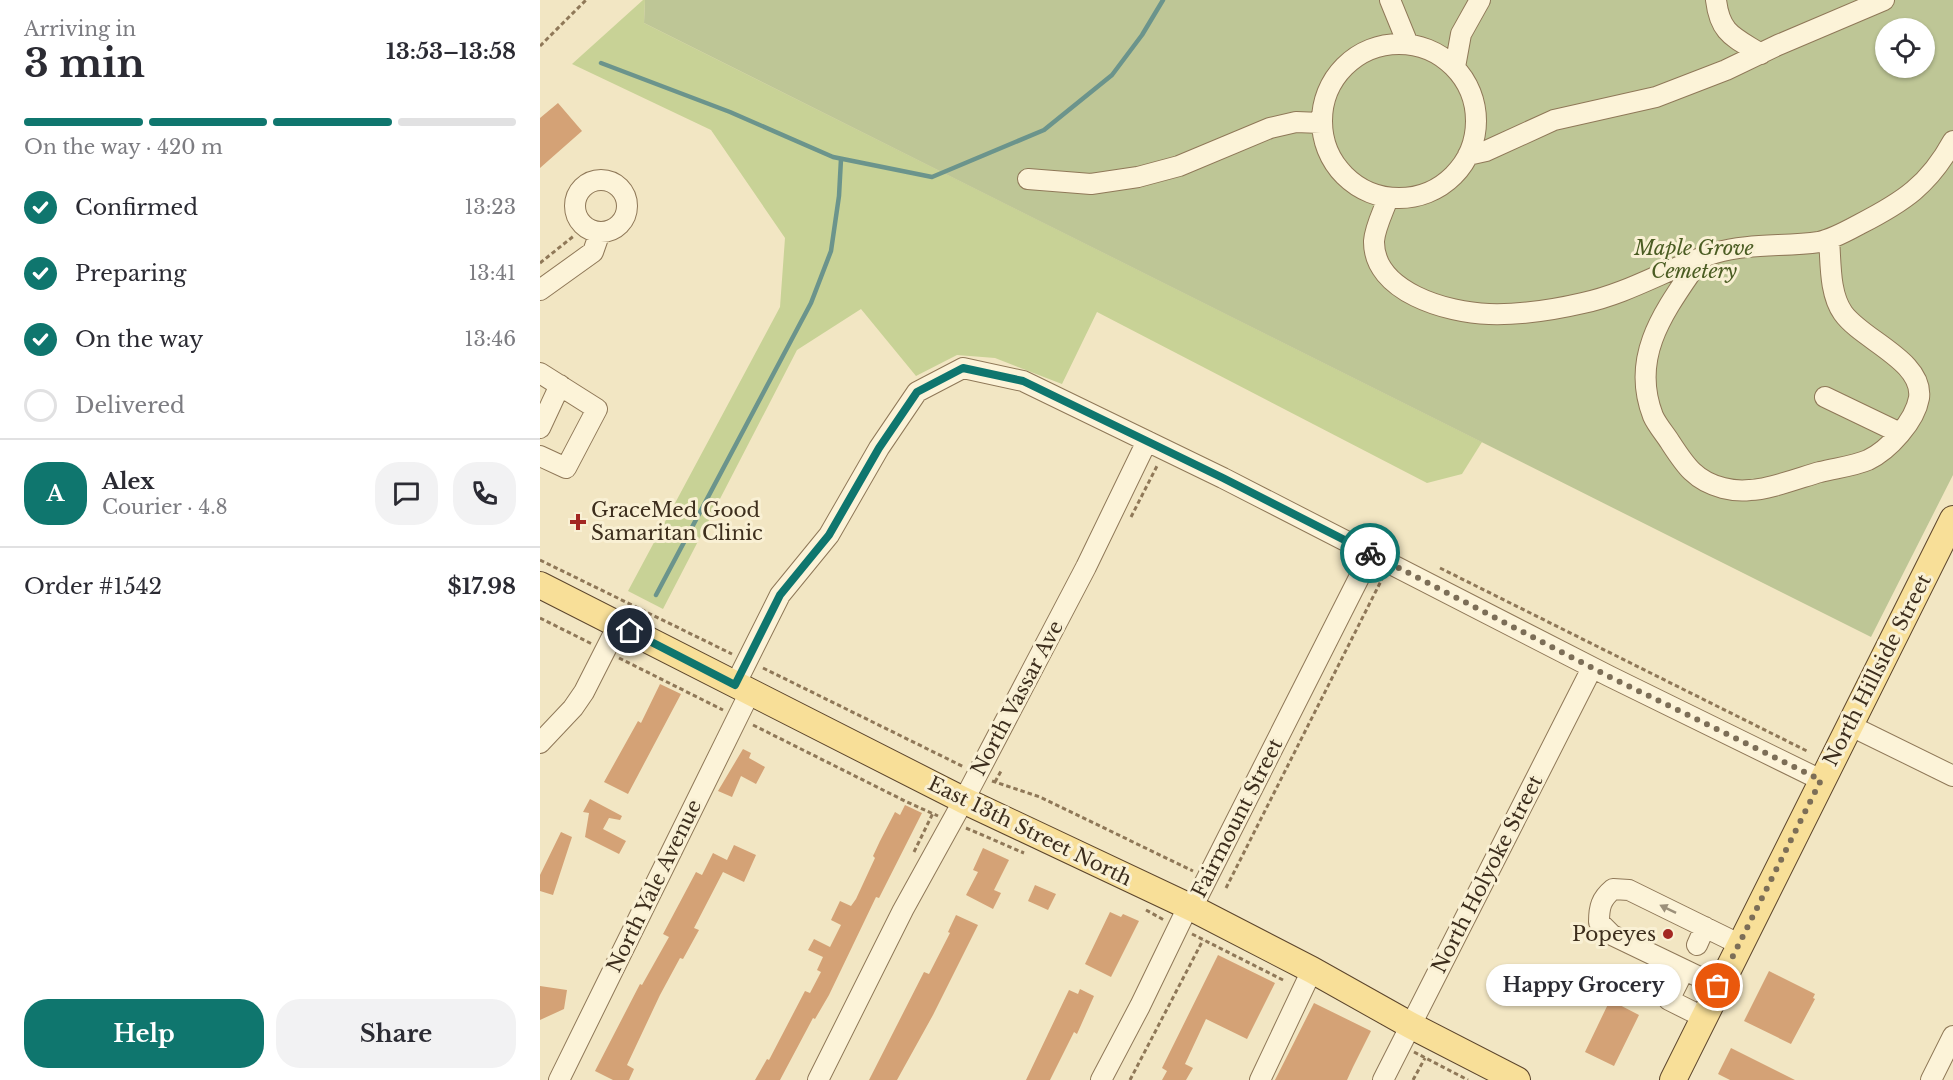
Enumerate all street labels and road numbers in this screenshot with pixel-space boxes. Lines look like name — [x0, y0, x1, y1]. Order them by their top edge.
street label: North Hillside Street — [1818, 570, 1936, 770]
street label: North Vassar Ave — [966, 616, 1068, 780]
street label: Fairmount Street — [1187, 734, 1288, 902]
street label: East 13th Street North — [924, 771, 1136, 891]
street label: North Holyoke Street — [1427, 771, 1548, 977]
street label: North Yale Avenue — [602, 796, 706, 976]

